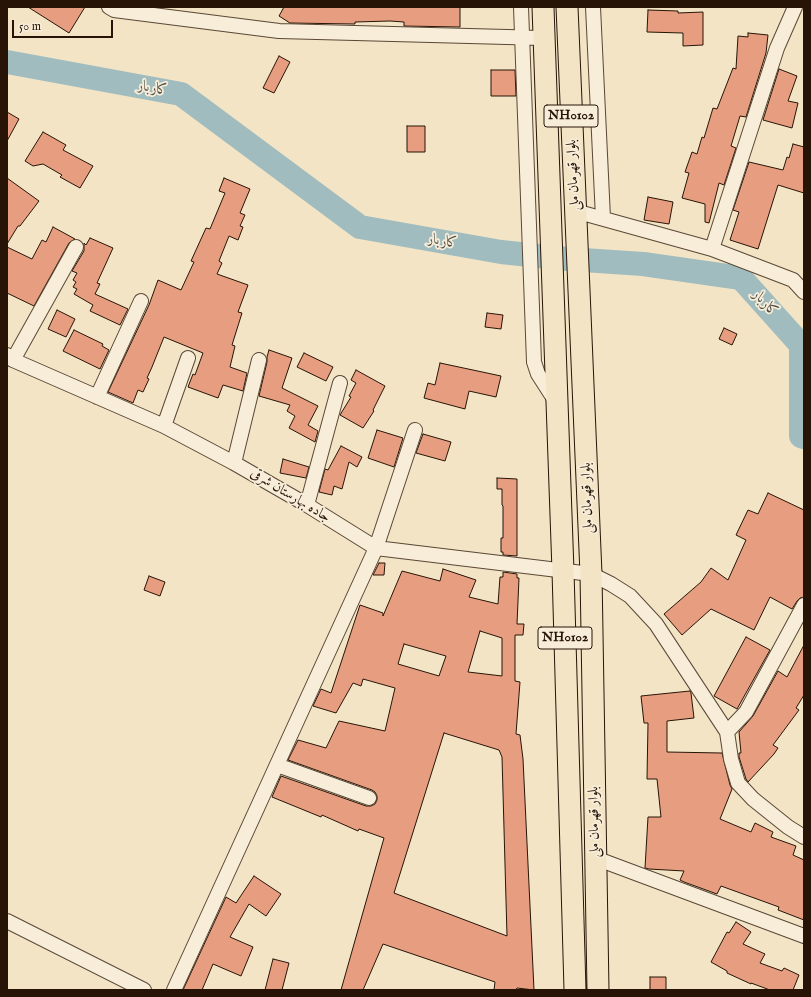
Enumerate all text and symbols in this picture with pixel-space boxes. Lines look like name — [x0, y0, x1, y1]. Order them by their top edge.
scale bar — [14, 12, 115, 38]
text: 50 m — [19, 19, 41, 34]
water label: کاربار — [136, 77, 170, 101]
road number: NH0102 — [544, 105, 598, 127]
street label: بلوار قهرمان ملی — [564, 139, 584, 211]
water label: کاربار — [426, 230, 460, 254]
water label: کاربار — [748, 286, 782, 322]
street label: بلوار قهرمان ملی — [578, 462, 598, 534]
street label: جاده بهارستان شرقی — [247, 465, 333, 527]
road number: NH0102 — [538, 627, 592, 649]
street label: بلوار قهرمان ملی — [586, 786, 604, 858]

